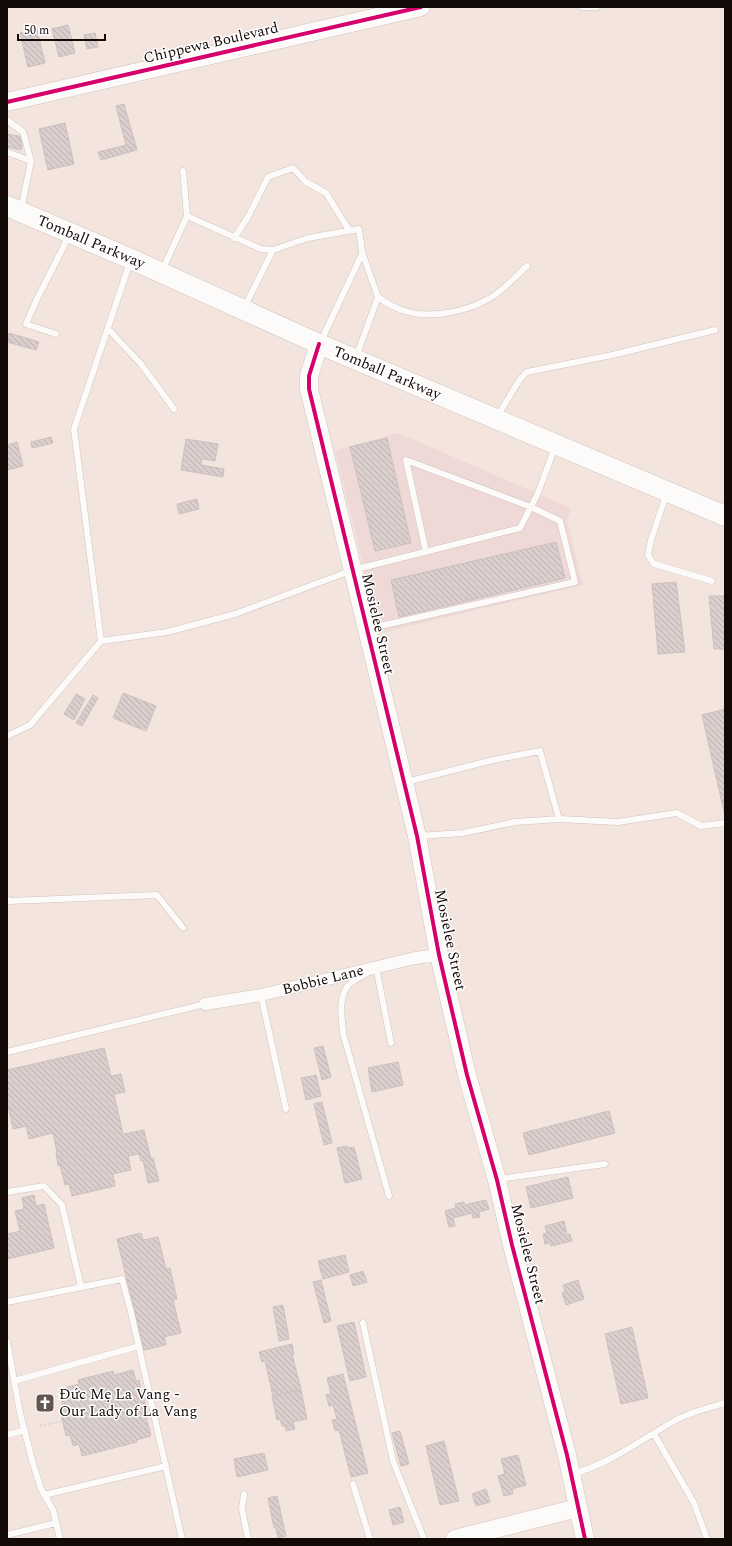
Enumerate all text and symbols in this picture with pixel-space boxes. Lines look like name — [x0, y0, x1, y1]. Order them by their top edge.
scale bar — [18, 16, 105, 42]
street label: Chippewa Boulevard — [141, 16, 281, 70]
text: 50 m — [24, 21, 49, 40]
street label: Tomball Parkway — [33, 209, 149, 275]
street label: Tomball Parkway — [329, 340, 445, 406]
street label: Mosielee Street — [355, 571, 401, 677]
street label: Mosielee Street — [428, 887, 472, 993]
street label: Bobbie Lane — [280, 959, 366, 1001]
street label: Mosielee Street — [504, 1201, 552, 1307]
place label: Đức Mẹ La Vang - Our Lady of La Vang — [59, 1383, 197, 1423]
church icon: Đức Mẹ La Vang - Our Lady of La Vang — [34, 1392, 56, 1414]

